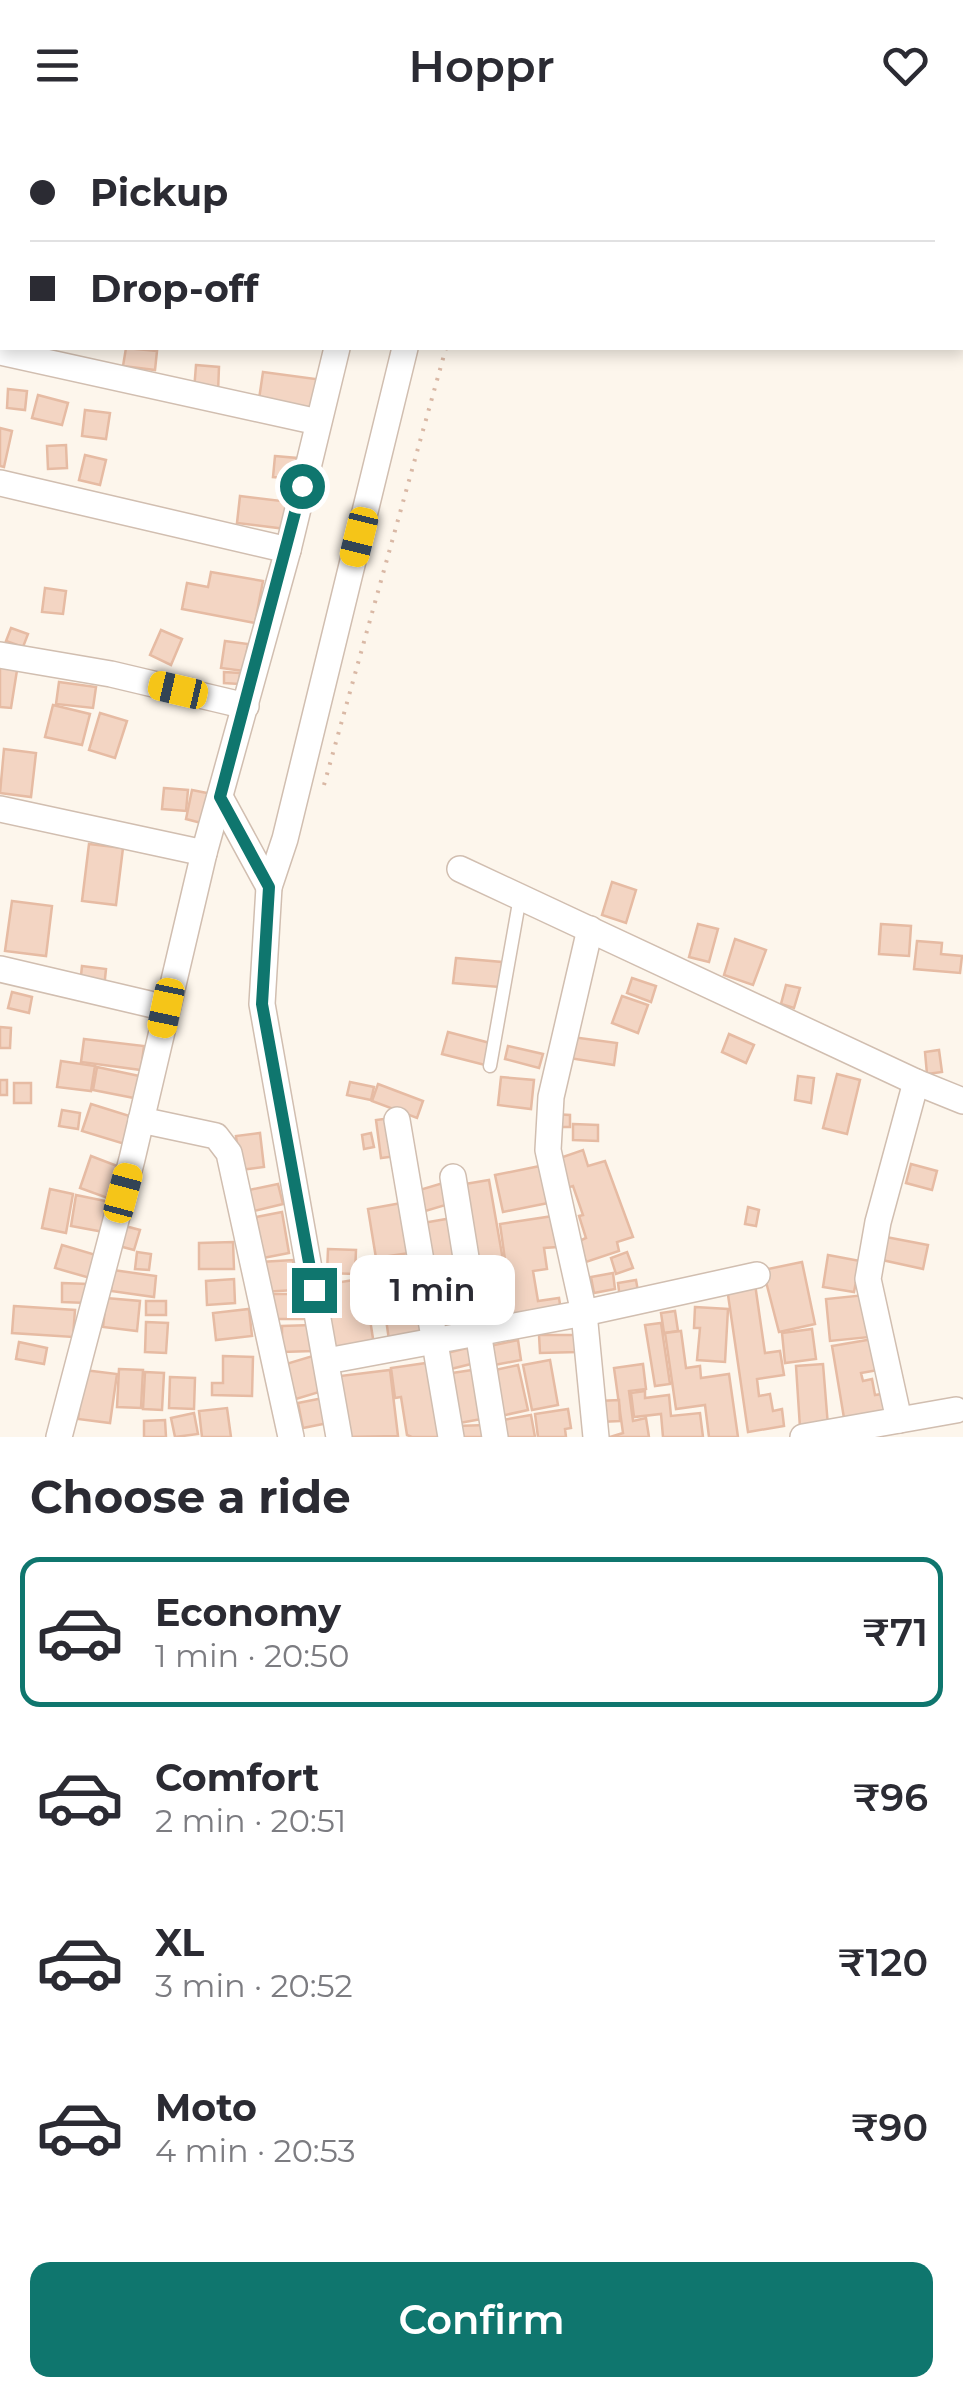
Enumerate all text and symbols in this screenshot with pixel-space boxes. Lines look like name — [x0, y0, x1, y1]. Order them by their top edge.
icon: menu — [30, 38, 85, 93]
text: Hoppr — [408, 38, 555, 93]
icon: heart — [878, 38, 933, 93]
text: Pickup — [90, 169, 228, 216]
text: Drop-off — [90, 265, 259, 312]
route start — [280, 464, 325, 509]
car — [337, 504, 381, 570]
car — [145, 669, 211, 711]
car — [145, 976, 187, 1040]
car — [101, 1160, 145, 1226]
callout: 1 min — [349, 1255, 514, 1325]
route end — [292, 1268, 337, 1313]
text: 1 min — [390, 1270, 475, 1309]
text: Choose a ride — [30, 1469, 351, 1524]
icon: car — [35, 1587, 125, 1677]
text: Economy — [155, 1589, 341, 1636]
text: ₹71 — [862, 1609, 928, 1656]
text: 1 min · 20:50 — [155, 1636, 349, 1675]
icon: car — [35, 1752, 125, 1842]
text: Comfort — [155, 1754, 319, 1801]
text: ₹96 — [853, 1774, 928, 1821]
text: 2 min · 20:51 — [155, 1801, 346, 1840]
icon: car — [35, 1917, 125, 2007]
text: XL — [155, 1919, 204, 1966]
text: ₹120 — [838, 1939, 928, 1986]
text: 3 min · 20:52 — [155, 1966, 353, 2005]
icon: car — [35, 2082, 125, 2172]
text: Moto — [155, 2084, 257, 2131]
text: ₹90 — [851, 2104, 928, 2151]
text: 4 min · 20:53 — [155, 2131, 356, 2170]
button: Confirm — [30, 2262, 933, 2377]

